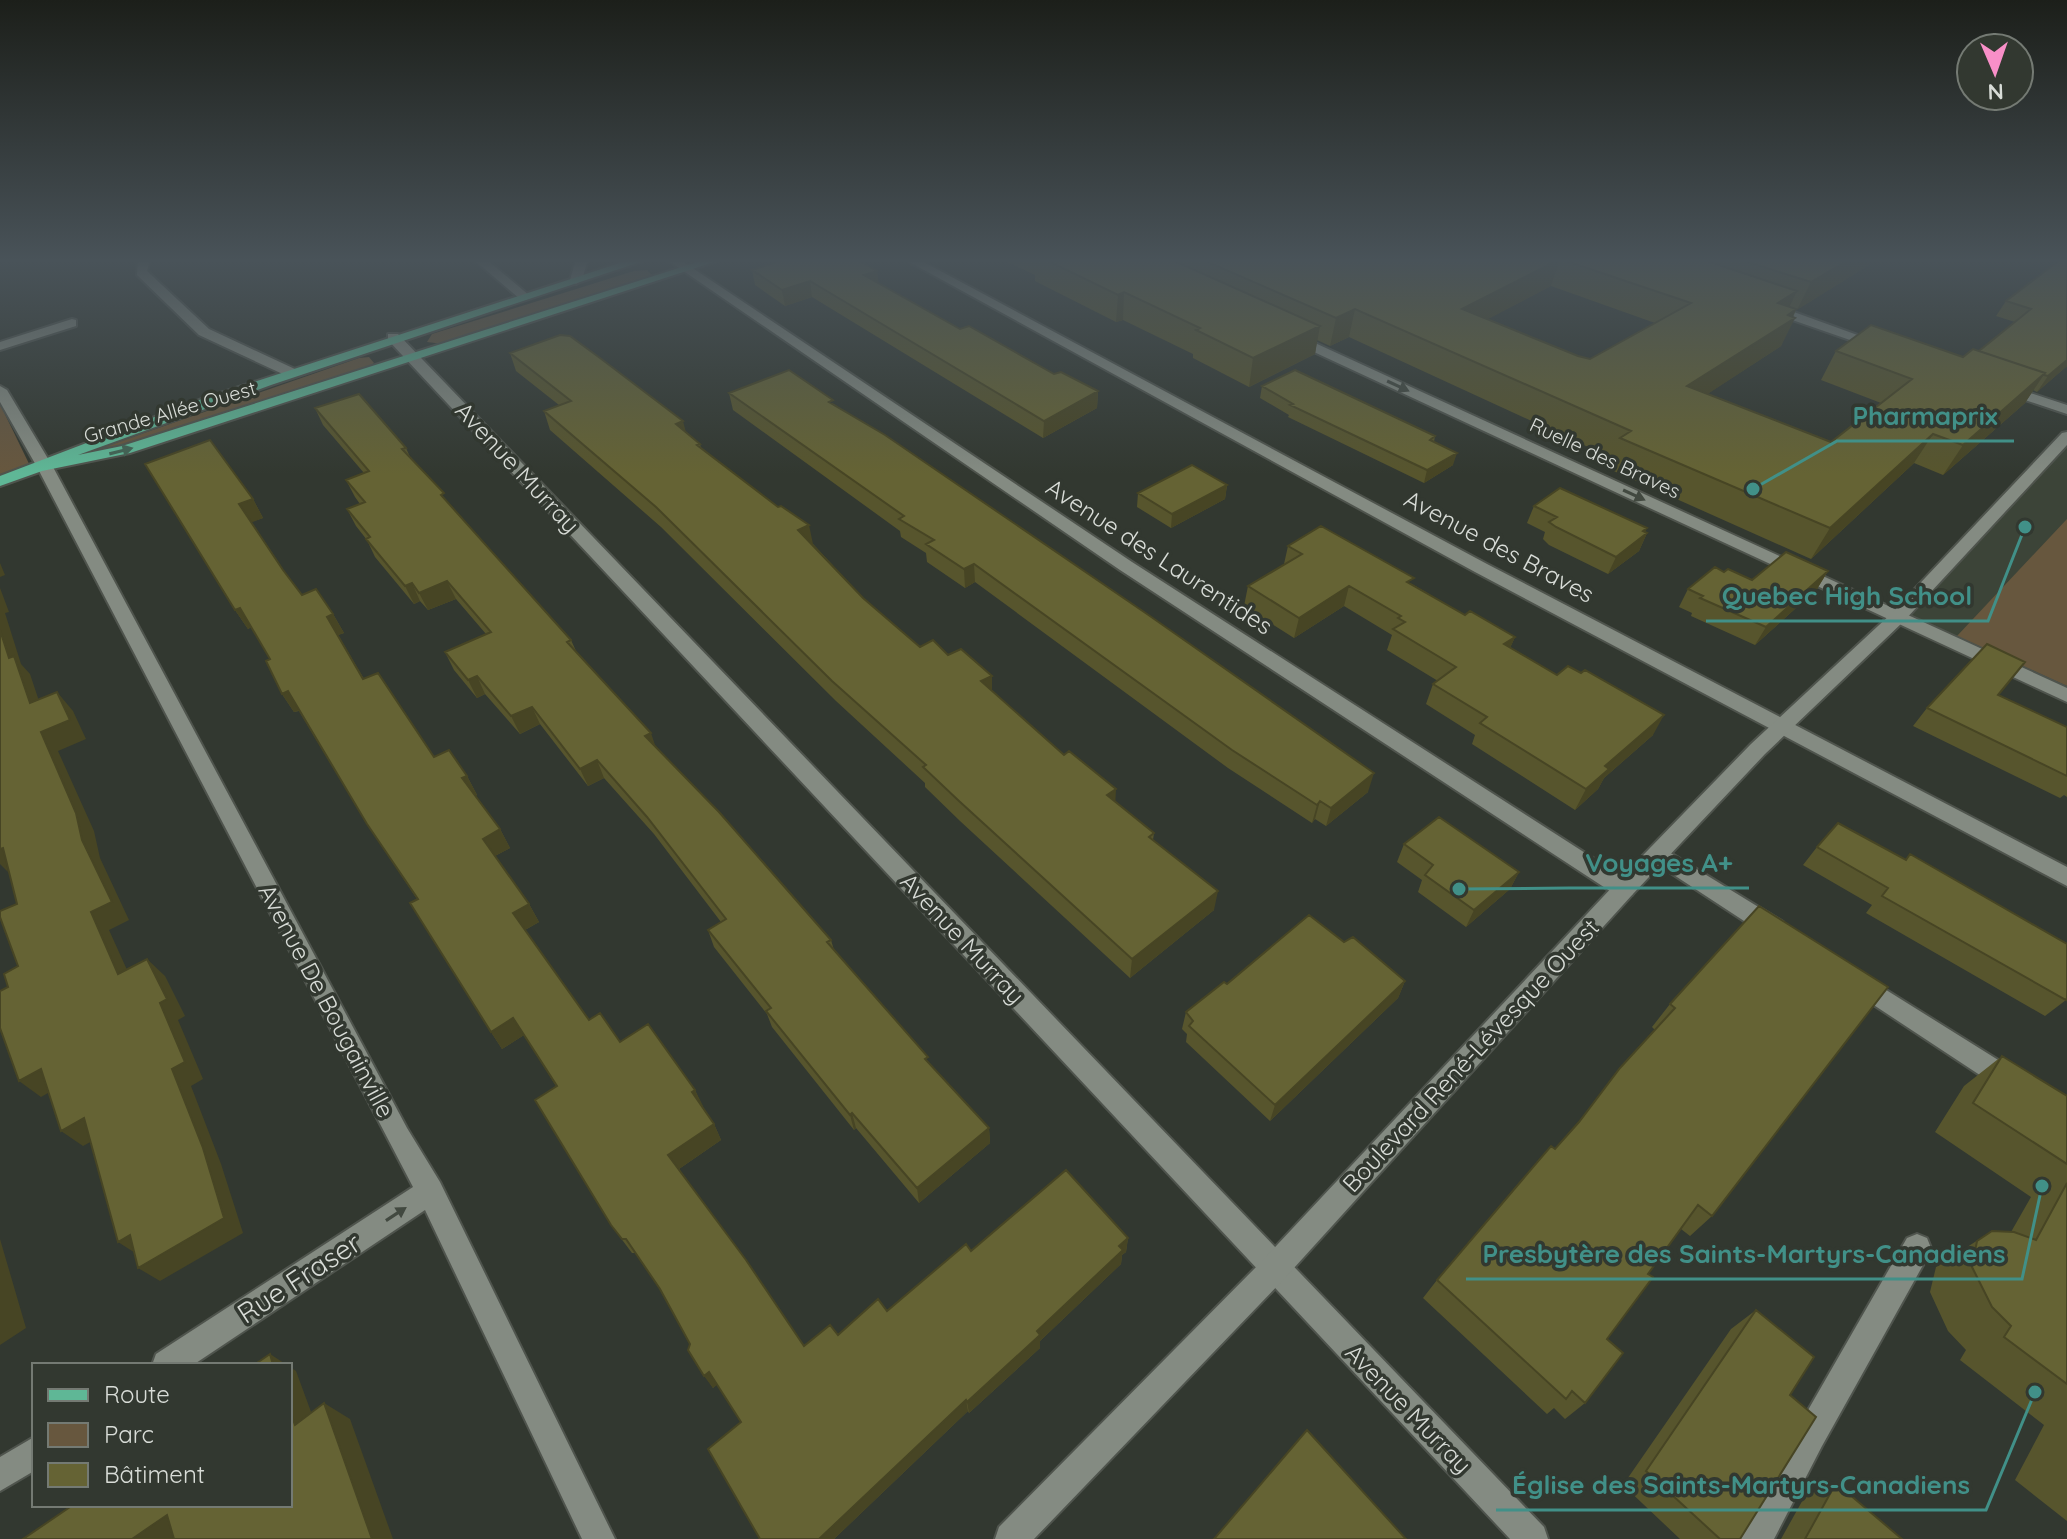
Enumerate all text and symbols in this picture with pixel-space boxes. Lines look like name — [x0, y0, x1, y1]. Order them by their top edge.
north arrow — [1955, 32, 2035, 112]
text: N — [1987, 78, 2004, 106]
street label: Grande Allée Ouest — [81, 375, 259, 448]
one-way arrow — [1386, 379, 1409, 393]
callout: Pharmaprix — [1837, 391, 2014, 441]
street label: Avenue Murray — [449, 395, 586, 539]
text: Pharmaprix — [1852, 399, 1998, 432]
street label: Ruelle des Braves — [1526, 412, 1685, 503]
one-way arrow — [109, 444, 134, 456]
street label: Avenue des Laurentides — [1041, 472, 1278, 641]
street label: Avenue des Braves — [1399, 483, 1600, 609]
one-way arrow — [1622, 488, 1645, 502]
callout: Quebec High School — [1706, 571, 1988, 621]
text: Quebec High School — [1722, 579, 1972, 612]
callout: Voyages A+ — [1569, 838, 1749, 888]
text: Voyages A+ — [1585, 846, 1733, 879]
street label: Avenue Murray — [894, 866, 1031, 1010]
street label: Avenue De Bougainville — [253, 879, 401, 1122]
street label: Boulevard René-Lévesque Ouest — [1336, 912, 1605, 1198]
one-way arrow — [385, 1207, 407, 1222]
street label: Rue Fraser — [230, 1224, 367, 1331]
callout: Presbytère des Saints-Martyrs-Canadiens — [1466, 1229, 2022, 1279]
text: Presbytère des Saints-Martyrs-Canadiens — [1482, 1237, 2006, 1270]
street label: Avenue Murray — [1339, 1337, 1478, 1479]
legend — [32, 1363, 292, 1507]
text: Route — [104, 1379, 170, 1409]
text: Parc — [104, 1419, 154, 1449]
text: Bâtiment — [104, 1459, 205, 1489]
callout: Église des Saints-Martyrs-Canadiens — [1496, 1460, 1986, 1510]
text: Église des Saints-Martyrs-Canadiens — [1512, 1468, 1970, 1501]

